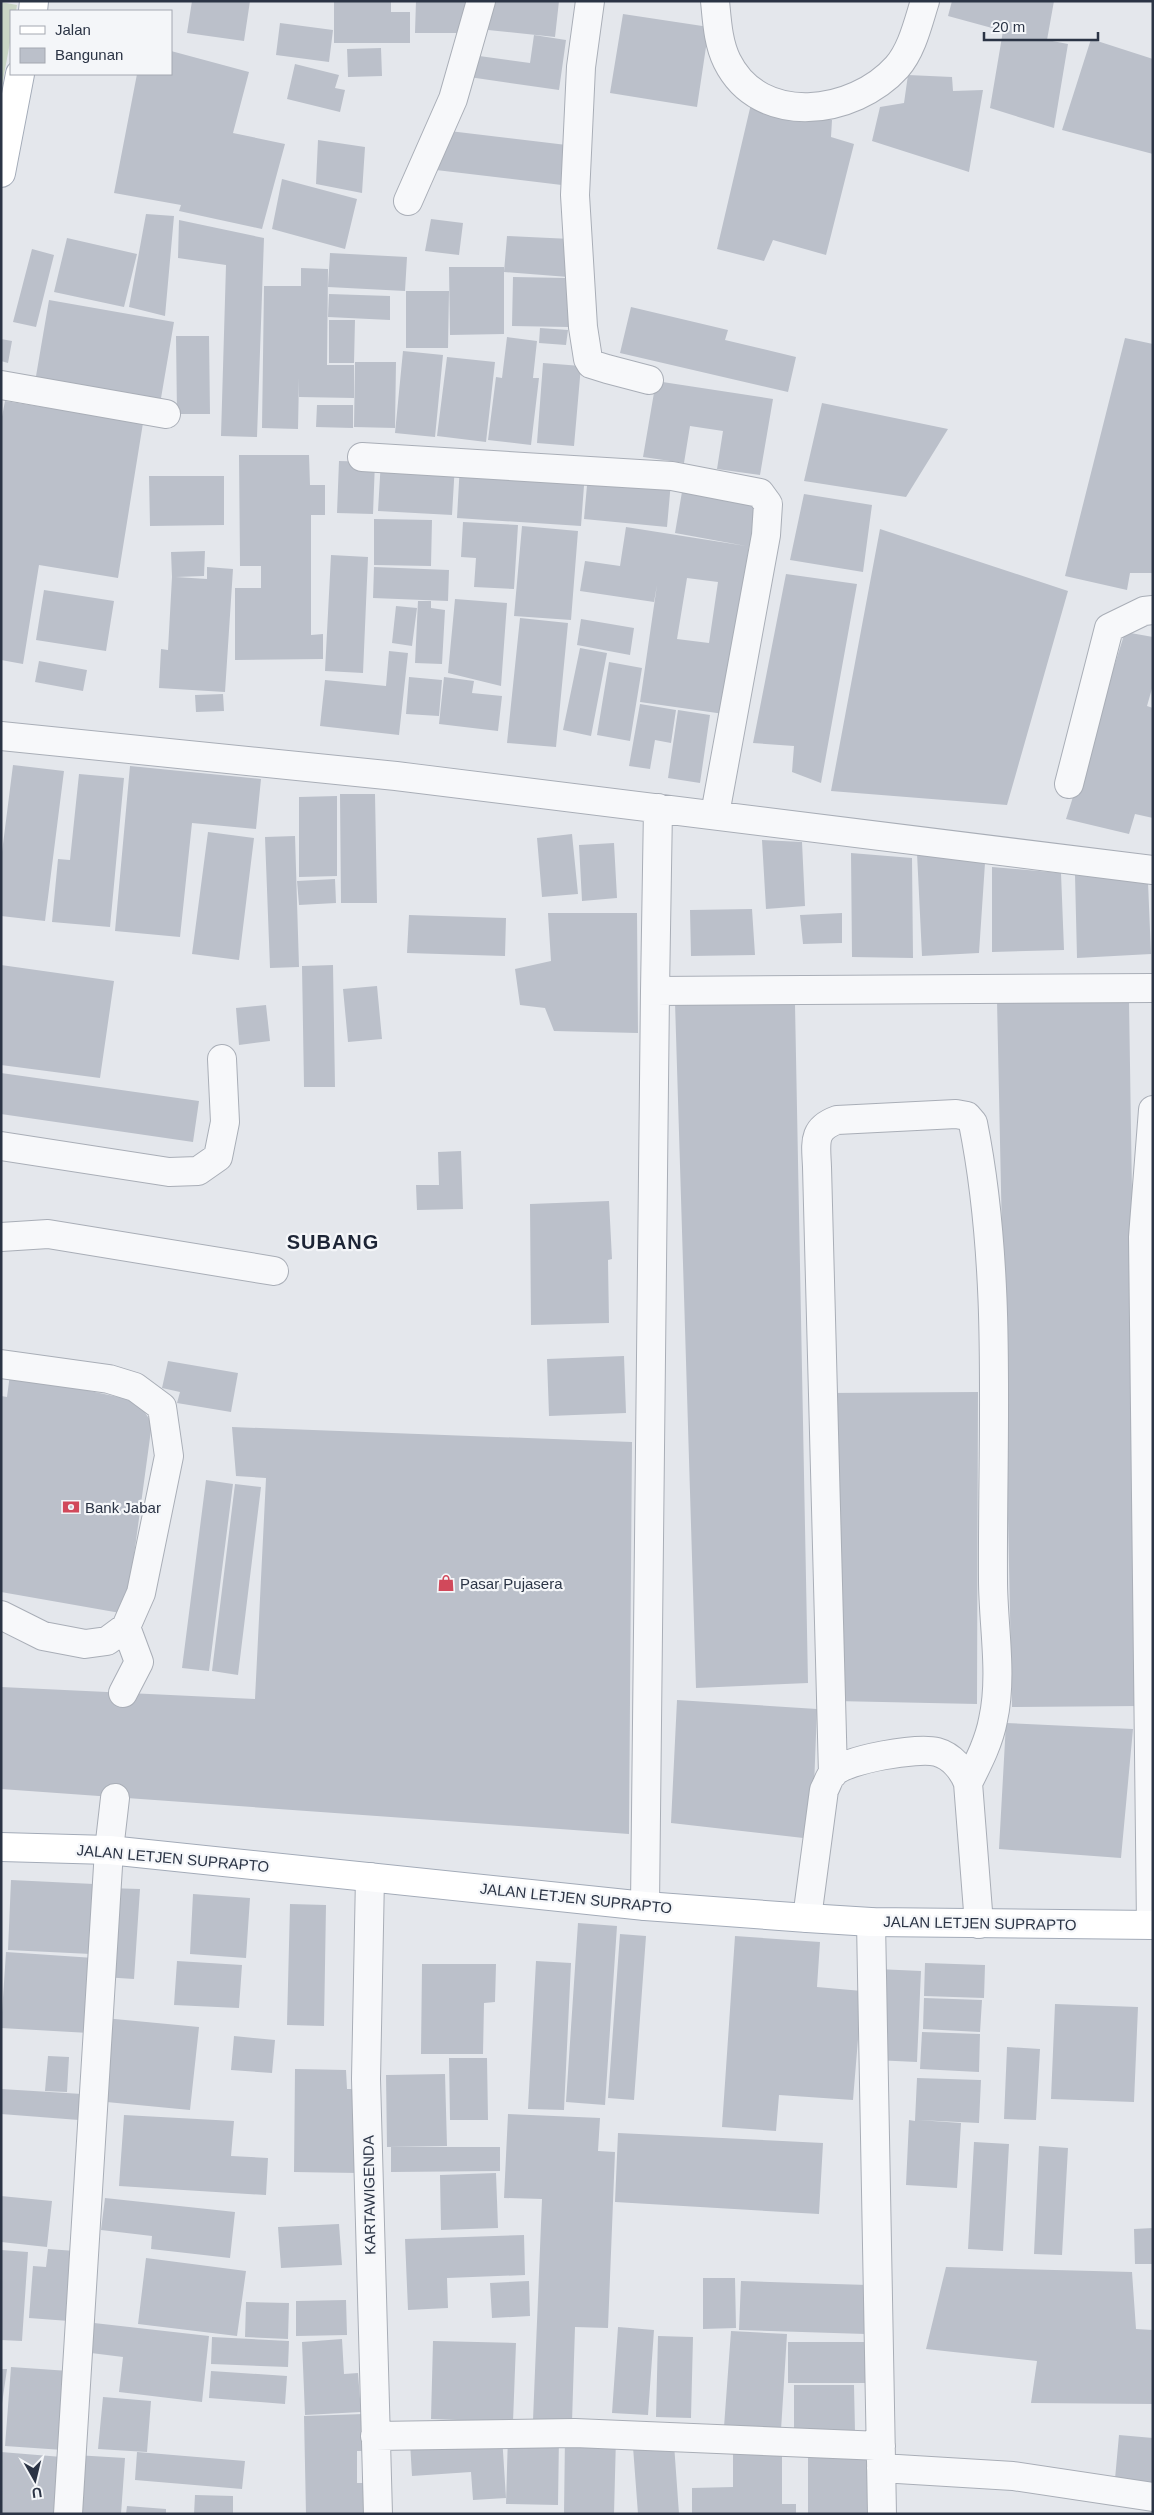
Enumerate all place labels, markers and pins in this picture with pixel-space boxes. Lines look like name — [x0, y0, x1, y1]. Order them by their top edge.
bank icon: Bank Jabar — [61, 1497, 81, 1517]
place label: Bank Jabar — [85, 1499, 161, 1516]
shop icon: Pasar Pujasera — [436, 1573, 456, 1593]
place label: Pasar Pujasera — [460, 1575, 563, 1592]

